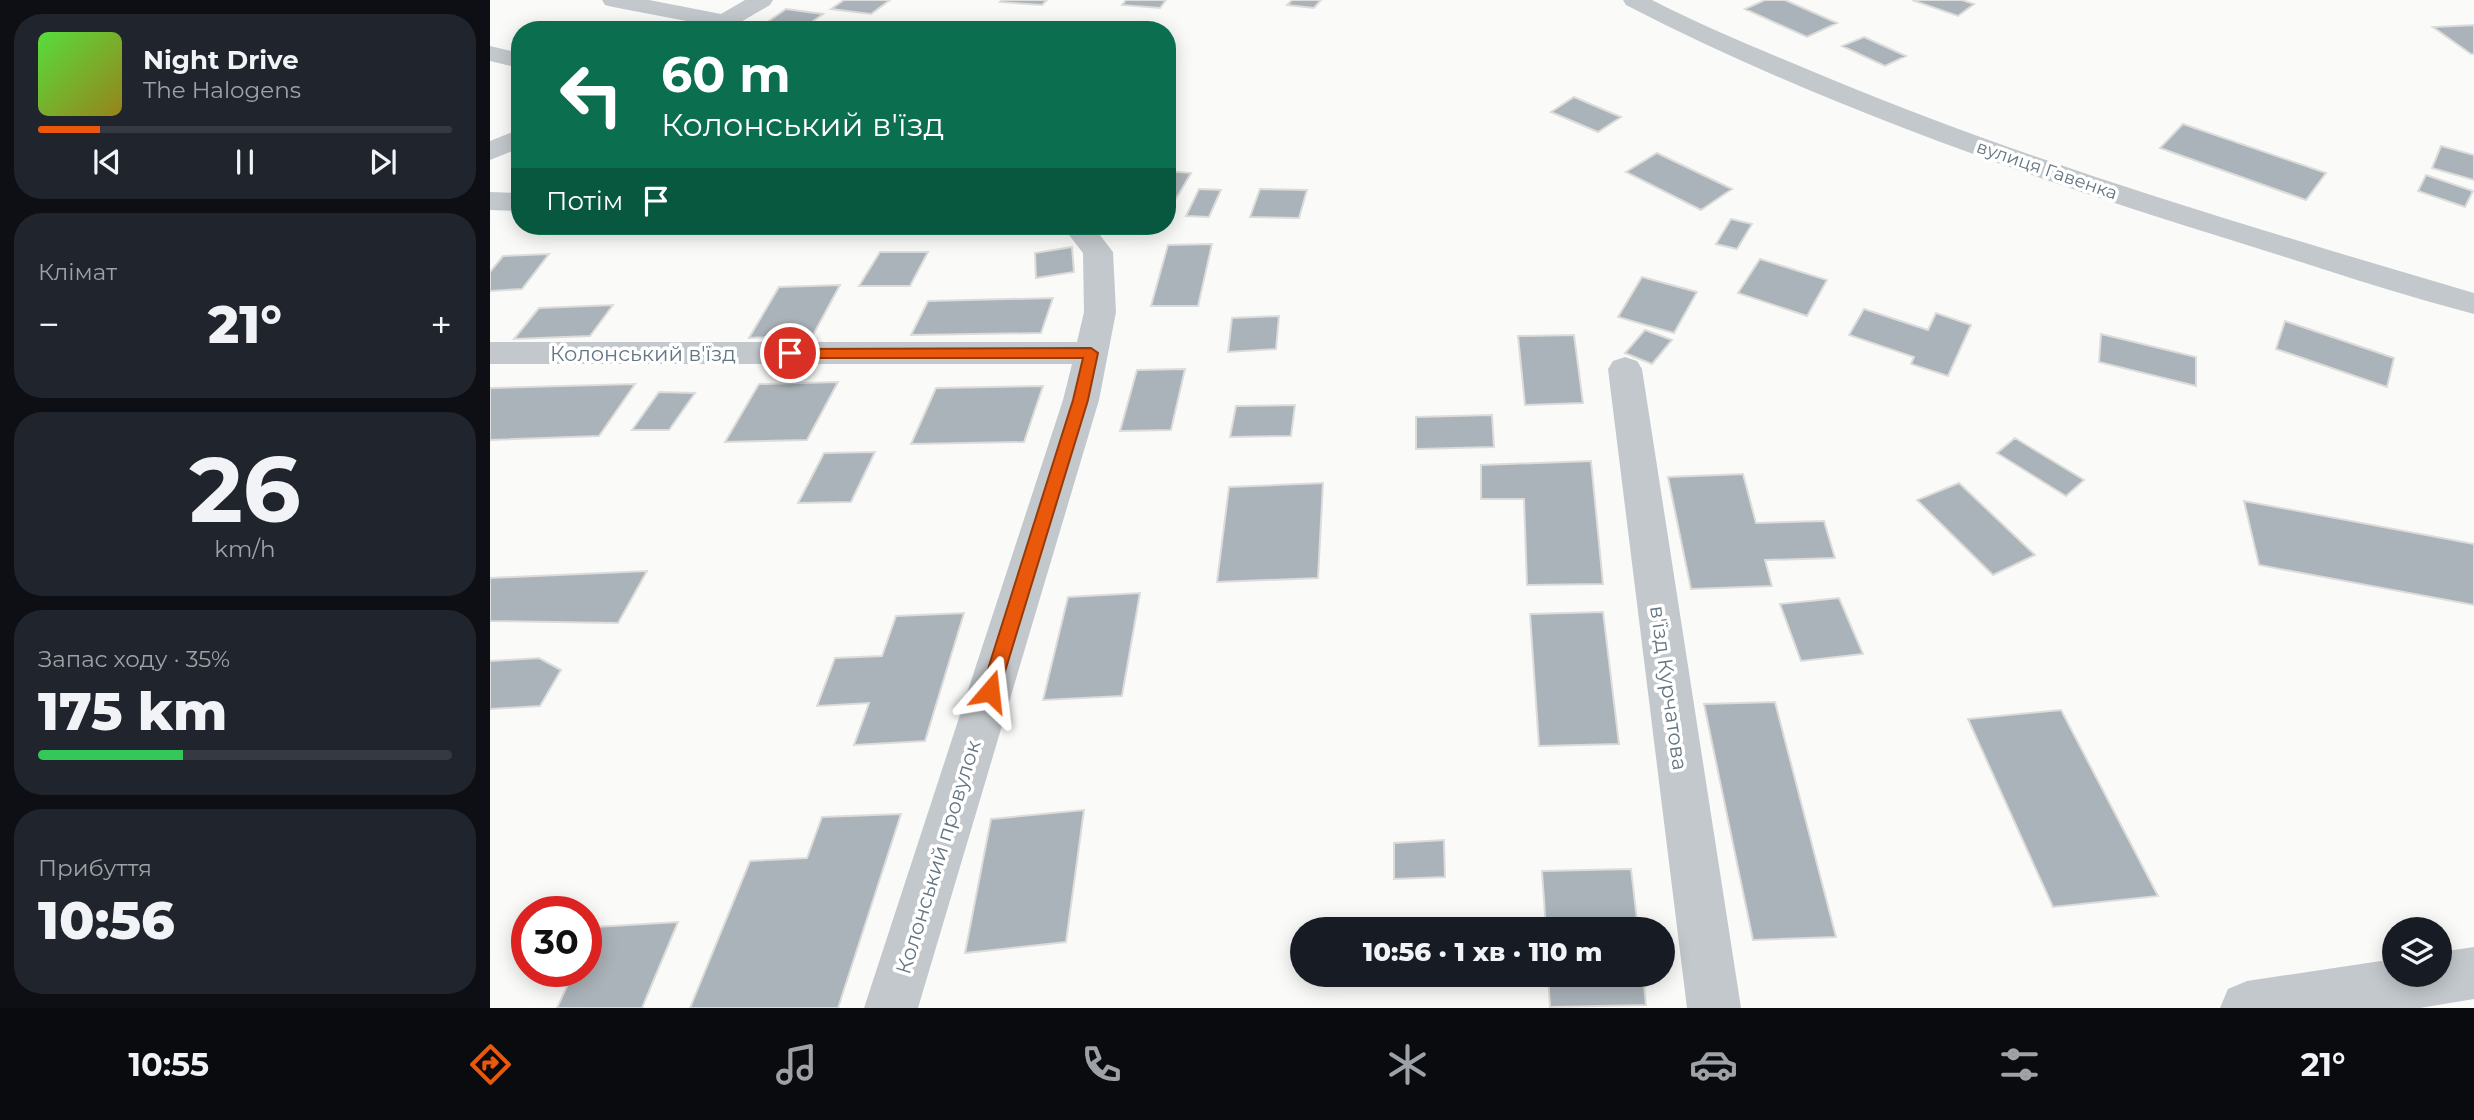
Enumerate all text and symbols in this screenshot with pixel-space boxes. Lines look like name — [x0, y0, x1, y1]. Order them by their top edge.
text: Night Drive — [143, 44, 299, 76]
text: 60 m — [661, 45, 791, 104]
icon: left — [546, 49, 637, 140]
text: The Halogens — [143, 76, 301, 104]
text: Колонський в'їзд — [661, 105, 944, 144]
street label: вулиця Гавенка — [1974, 136, 2120, 204]
icon: previous — [88, 143, 126, 181]
icon: pause — [226, 143, 264, 181]
icon: next — [364, 143, 402, 181]
icon: arrive — [637, 182, 675, 220]
text: Потім — [546, 185, 623, 217]
text: Клімат — [38, 258, 117, 286]
text: 21° — [208, 293, 282, 356]
text: − — [38, 301, 60, 348]
text: + — [430, 301, 452, 348]
pin — [760, 323, 820, 383]
icon: arrive — [771, 334, 809, 372]
street label: Колонський в'їзд — [550, 341, 736, 366]
text: 26 — [189, 434, 301, 545]
text: km/h — [214, 535, 276, 563]
street label: в'їзд Курчатова — [1645, 604, 1693, 772]
text: Запас ходу · 35% — [38, 645, 230, 673]
position arrow — [953, 654, 1027, 728]
text: 175 km — [38, 680, 227, 743]
street label: Колонський провулок — [890, 737, 986, 977]
text: Прибуття — [38, 854, 152, 882]
text: 10:56 — [38, 889, 175, 952]
speed limit sign: 30 — [511, 896, 602, 987]
map controls — [2382, 917, 2452, 987]
button: layers — [2382, 917, 2452, 987]
text: 10:56 · 1 хв · 110 m — [1363, 936, 1602, 968]
icon: directions — [466, 1040, 515, 1089]
icon: music — [772, 1040, 821, 1089]
icon: phone — [1077, 1040, 1126, 1089]
icon: climate — [1383, 1040, 1432, 1089]
icon: car — [1689, 1040, 1738, 1089]
icon: filters — [1995, 1040, 2044, 1089]
text: 10:55 — [128, 1045, 209, 1084]
text: 21° — [2301, 1045, 2345, 1084]

